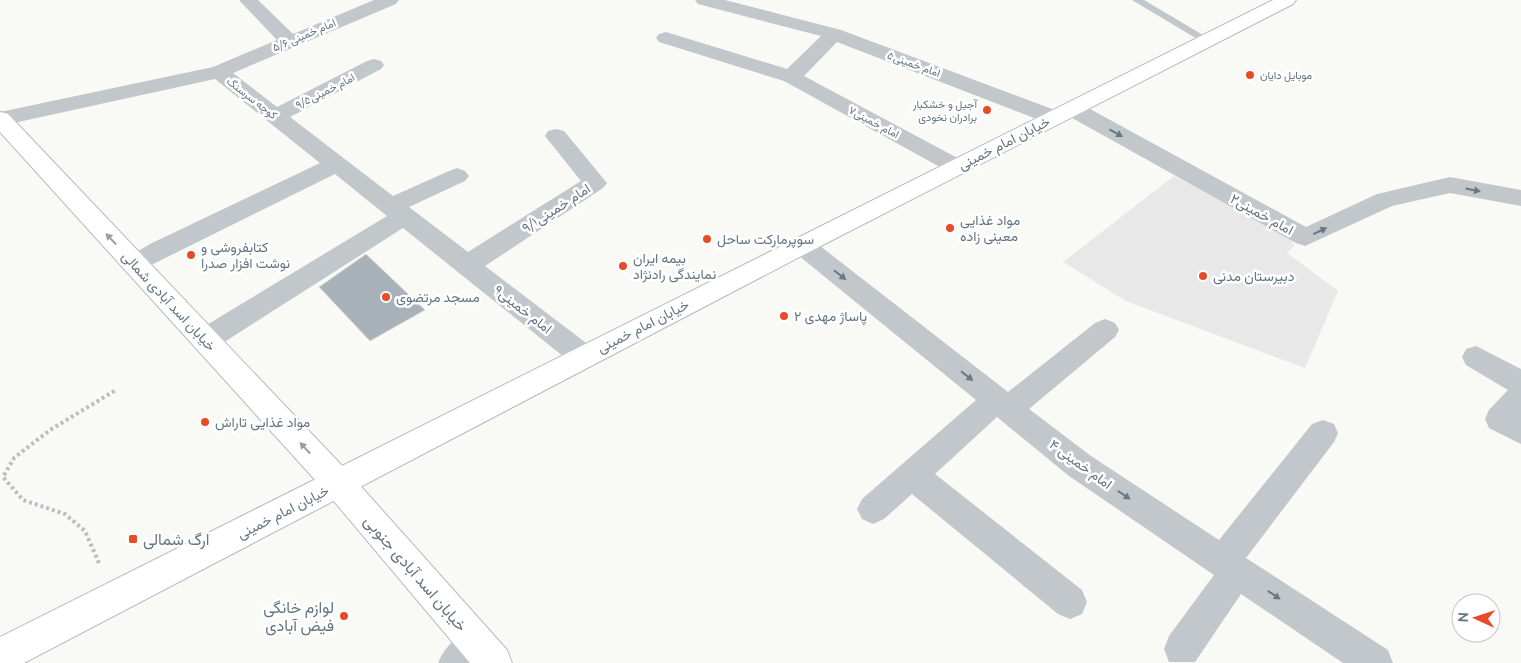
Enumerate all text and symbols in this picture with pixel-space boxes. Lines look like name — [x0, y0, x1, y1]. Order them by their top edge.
street label: امام خمینی ۵/۶ — [271, 16, 338, 56]
street label: امام خمینی۵ — [885, 49, 942, 81]
marker: موبایل دایان — [1244, 69, 1256, 81]
place label: موبایل دایان — [1260, 69, 1312, 82]
street label: امام خمینی۹/۵ — [293, 71, 357, 113]
street label: کوچه سرسنگ — [223, 75, 279, 123]
place label: آجیل و خشکبار برادران نخودی — [912, 98, 978, 124]
street label: امام خمینی۷ — [846, 104, 901, 142]
marker: آجیل و خشکبار برادران نخودی — [981, 104, 993, 116]
street label: خیابان امام خمینی — [955, 113, 1053, 174]
one-way arrow — [1109, 129, 1123, 137]
street label: امام خمینی۹/۱ — [519, 180, 594, 237]
one-way arrow — [1466, 186, 1482, 194]
street label: امام خمینی۲ — [1227, 190, 1296, 239]
place label: مواد غذایی معینی زاده — [960, 212, 1020, 245]
marker: مواد غذایی معینی زاده — [944, 222, 956, 234]
one-way arrow — [1313, 226, 1327, 234]
place label: سوپرمارکت ساحل — [717, 231, 814, 249]
one-way arrow — [105, 233, 117, 245]
marker: سوپرمارکت ساحل — [701, 233, 713, 245]
place label: کتابفروشی و نوشت افزار صدرا — [201, 239, 290, 272]
street label: خیابان اسد آبادی شمالی — [118, 248, 219, 355]
marker: کتابفروشی و نوشت افزار صدرا — [185, 249, 197, 261]
place label: بیمه ایران نمایندگی رادنژاد — [633, 250, 716, 283]
marker: بیمه ایران نمایندگی رادنژاد — [617, 260, 629, 272]
place label: دبیرستان مدنی — [1213, 268, 1295, 285]
one-way arrow — [833, 269, 846, 280]
marker: دبیرستان مدنی — [1197, 270, 1209, 282]
street label: امام خمینی۹ — [490, 281, 555, 337]
place label: مسجد مرتضوی — [396, 289, 480, 306]
marker: مسجد مرتضوی — [380, 291, 392, 303]
street label: خیابان امام خمینی — [594, 296, 692, 357]
place label: پاساژ مهدی ۲ — [794, 308, 867, 326]
marker: پاساژ مهدی ۲ — [778, 310, 790, 322]
one-way arrow — [960, 370, 973, 381]
place label: مواد غذایی تاراش — [215, 414, 310, 431]
marker: مواد غذایی تاراش — [199, 416, 211, 428]
street label: امام خمینی ۴ — [1046, 436, 1115, 493]
one-way arrow — [299, 442, 311, 454]
street label: خیابان امام خمینی — [234, 482, 332, 543]
one-way arrow — [1117, 491, 1131, 500]
street label: خیابان اسد آبادی جنوبی — [359, 511, 471, 636]
place label: ارگ شمالی — [143, 530, 209, 550]
marker: ارگ شمالی — [127, 533, 139, 545]
one-way arrow — [1267, 591, 1281, 600]
north arrow — [1451, 593, 1501, 643]
place label: لوازم خانگی فیض آبادی — [263, 598, 334, 636]
marker: لوازم خانگی فیض آبادی — [338, 610, 350, 622]
text: N — [1455, 612, 1471, 623]

